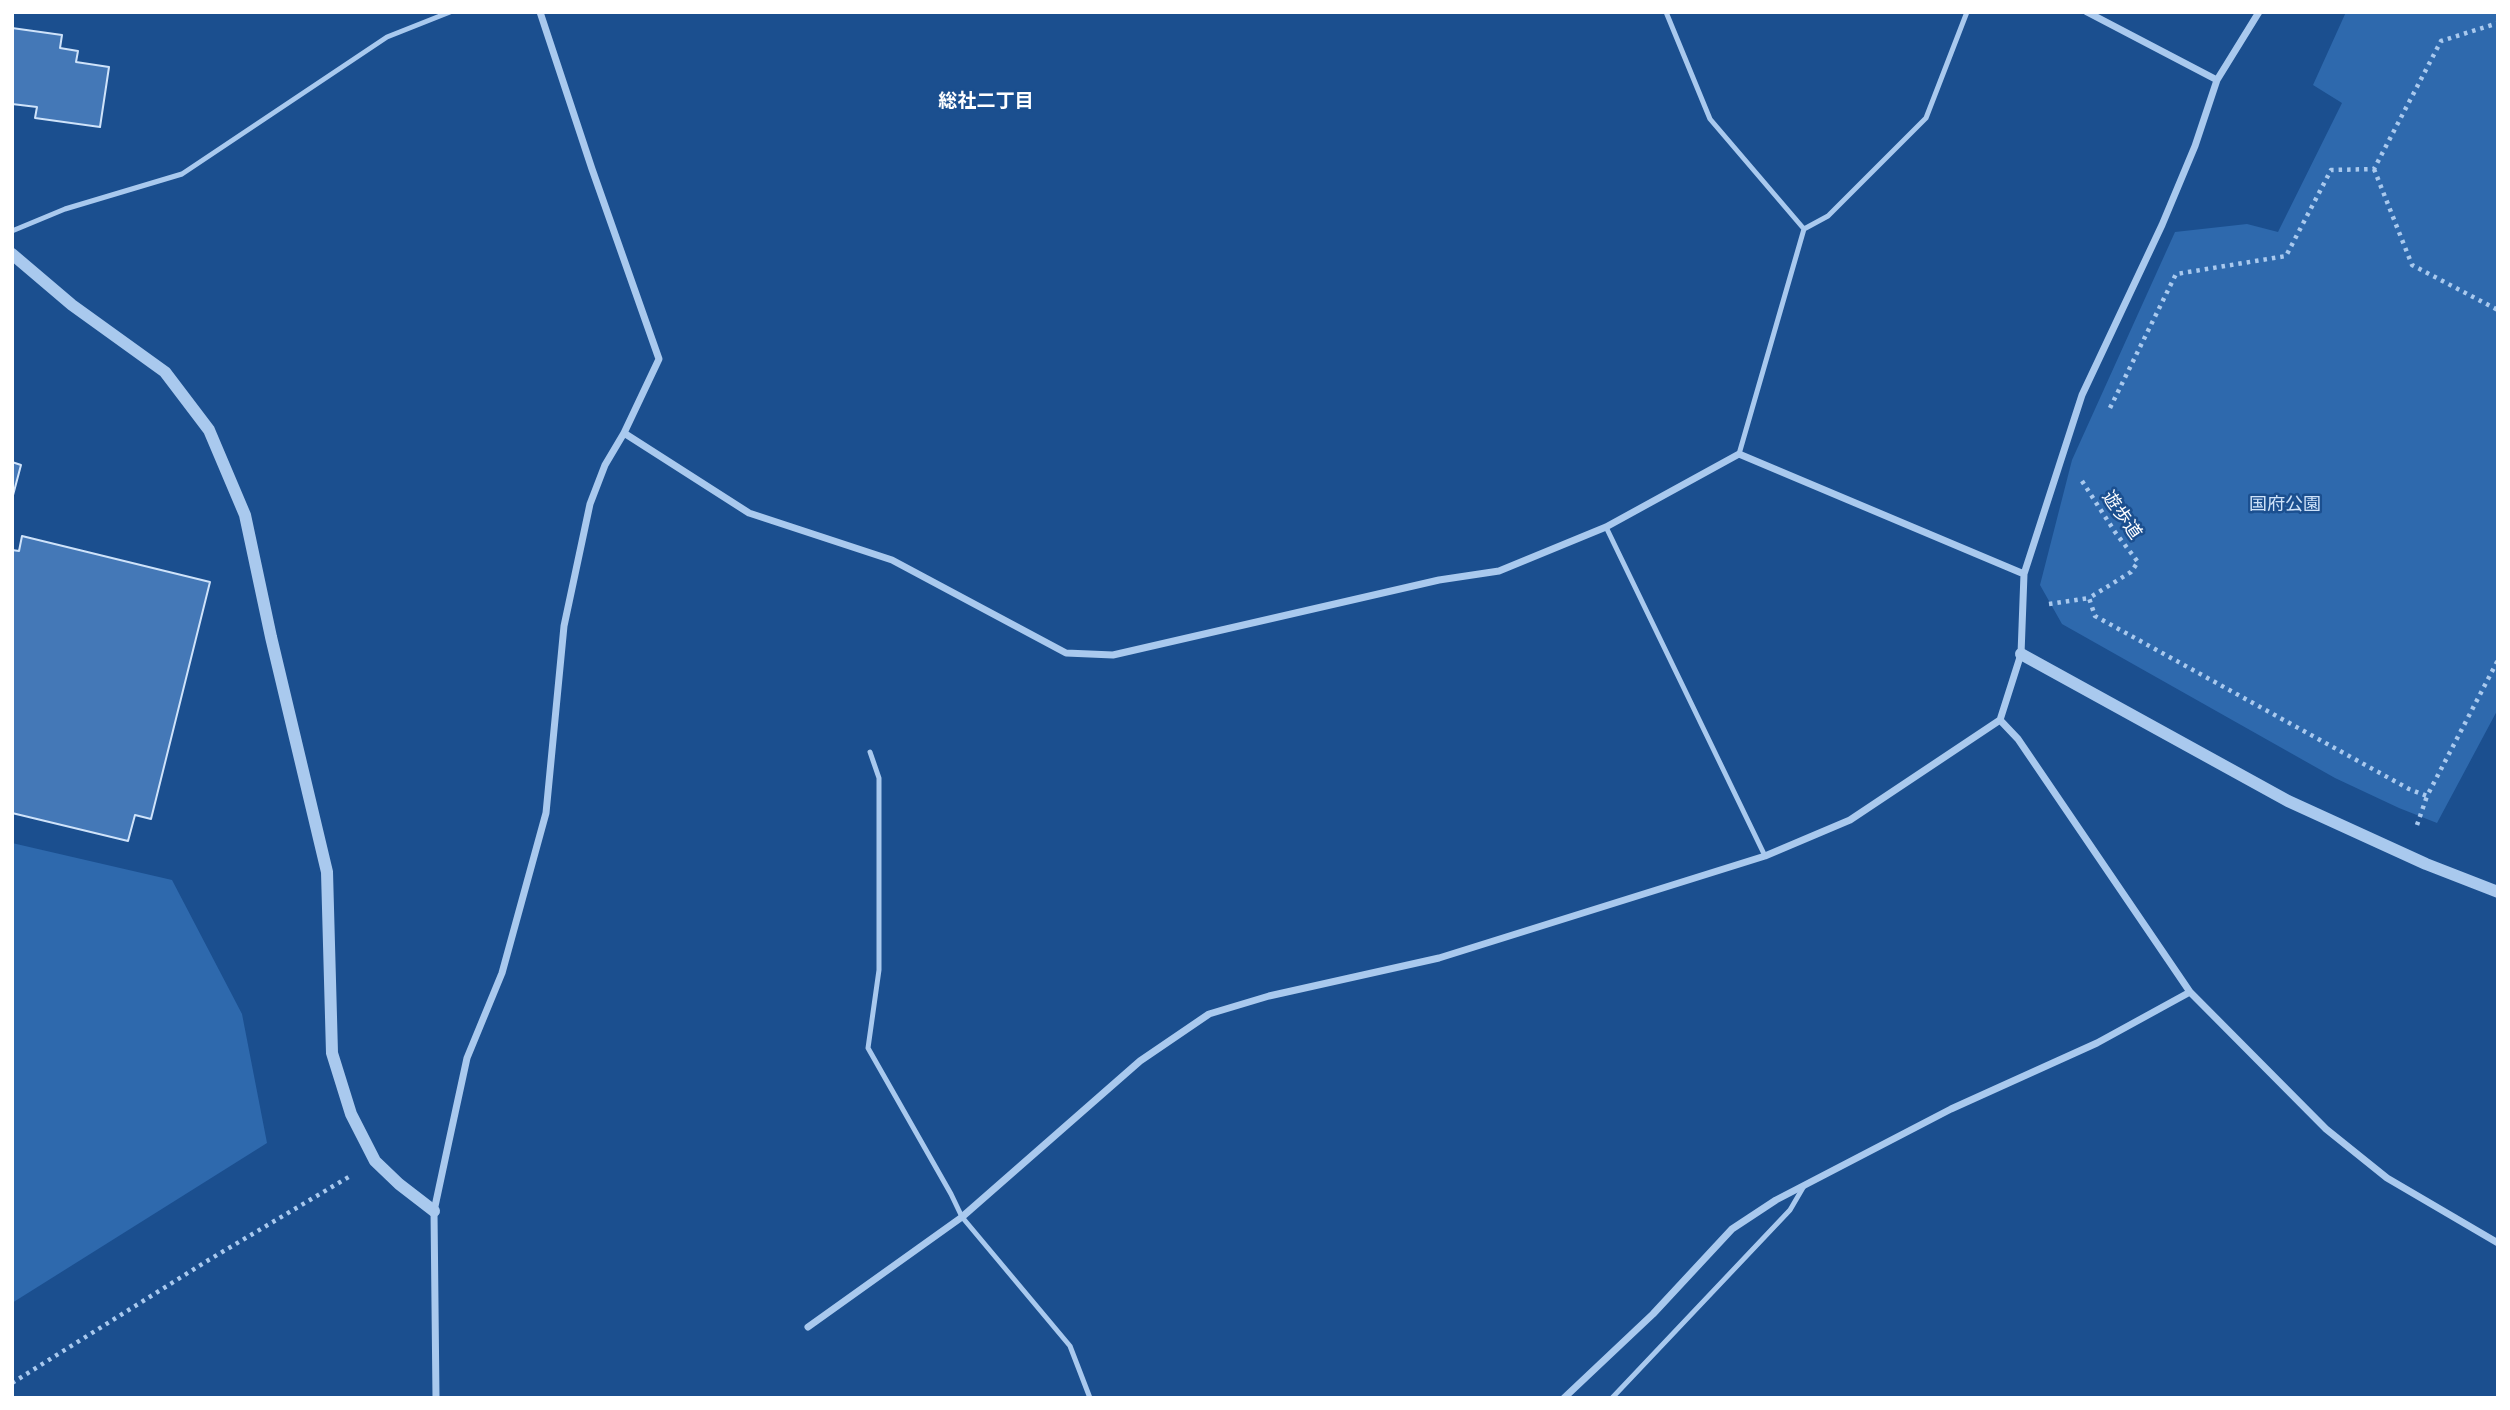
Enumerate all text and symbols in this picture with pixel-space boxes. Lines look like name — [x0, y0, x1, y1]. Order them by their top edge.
district label: 総社二丁目 — [939, 90, 1033, 112]
street label: 遊歩道 — [2098, 487, 2146, 543]
park label: 国府公園 — [2249, 493, 2321, 515]

